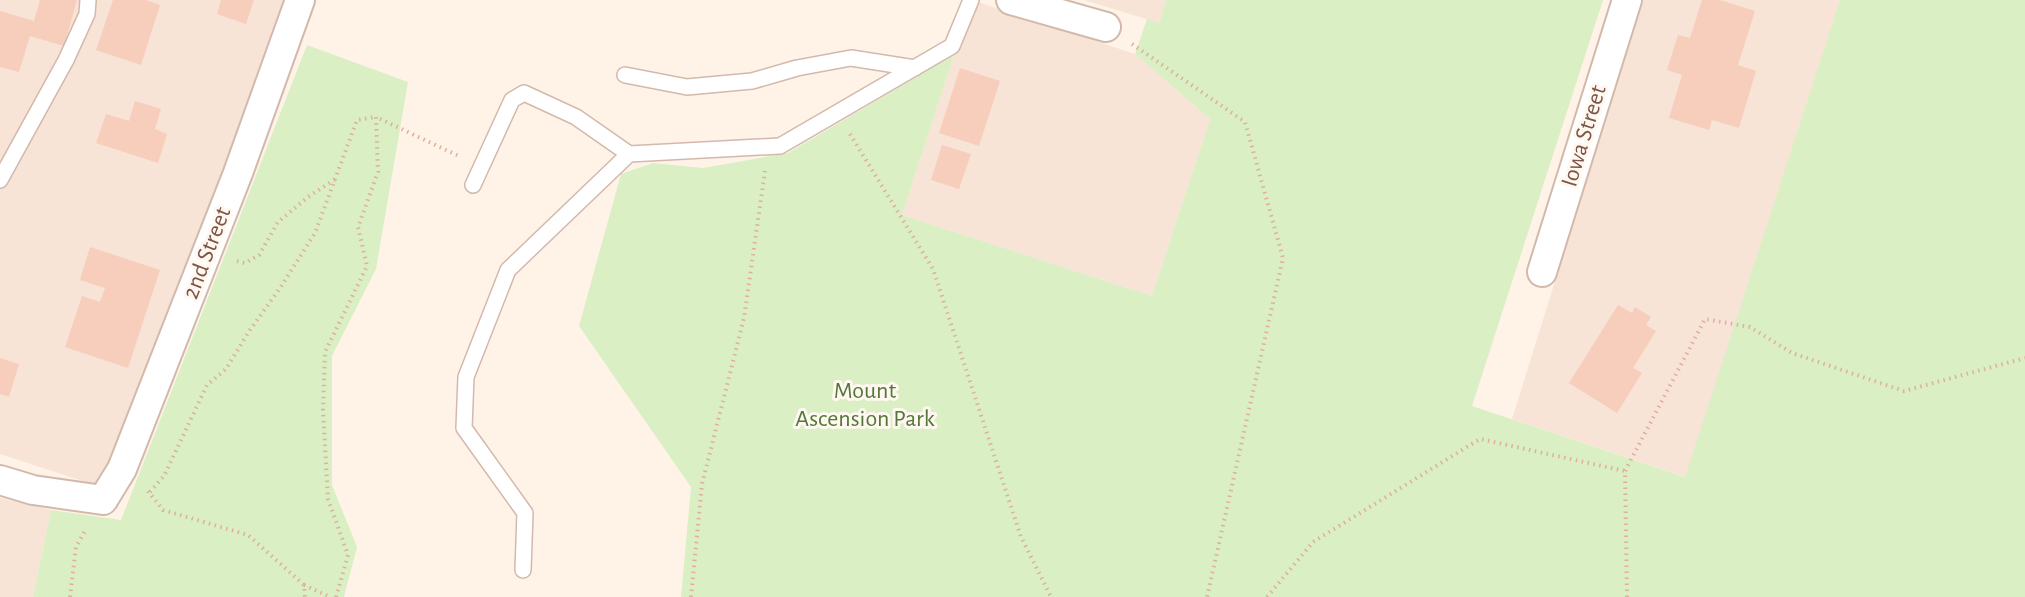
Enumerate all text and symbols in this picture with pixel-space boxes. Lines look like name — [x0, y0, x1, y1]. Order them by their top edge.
street label: Iowa Street — [1557, 82, 1611, 190]
street label: 2nd Street — [179, 203, 236, 302]
park label: Mount Ascension Park — [795, 379, 935, 431]

